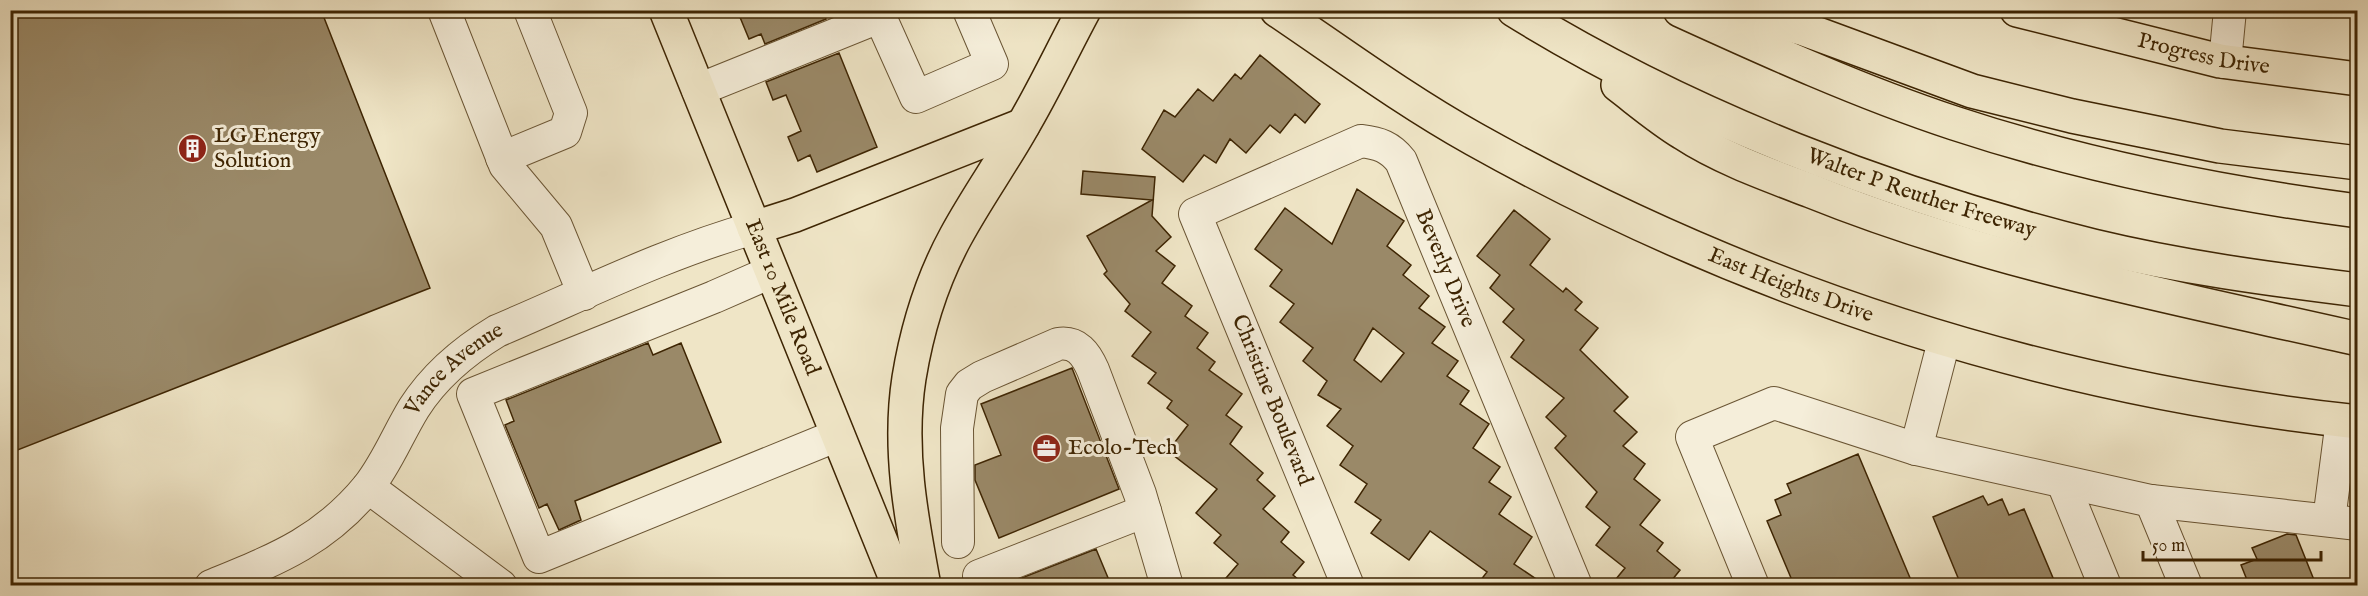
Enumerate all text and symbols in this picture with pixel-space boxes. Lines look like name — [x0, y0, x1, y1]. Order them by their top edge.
street label: Progress Drive — [2135, 27, 2271, 81]
place label: LG Energy Solution — [214, 122, 321, 175]
building icon: LG Energy Solution — [177, 133, 209, 165]
street label: Walter P Reuther Freeway — [1803, 142, 2039, 244]
street label: Beverly Drive — [1408, 205, 1482, 332]
street label: East 10 Mile Road — [738, 215, 826, 380]
street label: East Heights Drive — [1704, 241, 1877, 329]
street label: Christine Boulevard — [1225, 310, 1319, 490]
street label: Vance Avenue — [398, 316, 507, 422]
office icon: Ecolo-Tech — [1031, 432, 1063, 464]
place label: Ecolo-Tech — [1068, 434, 1178, 462]
scale bar — [2143, 524, 2322, 562]
text: 50 m — [2152, 535, 2185, 558]

